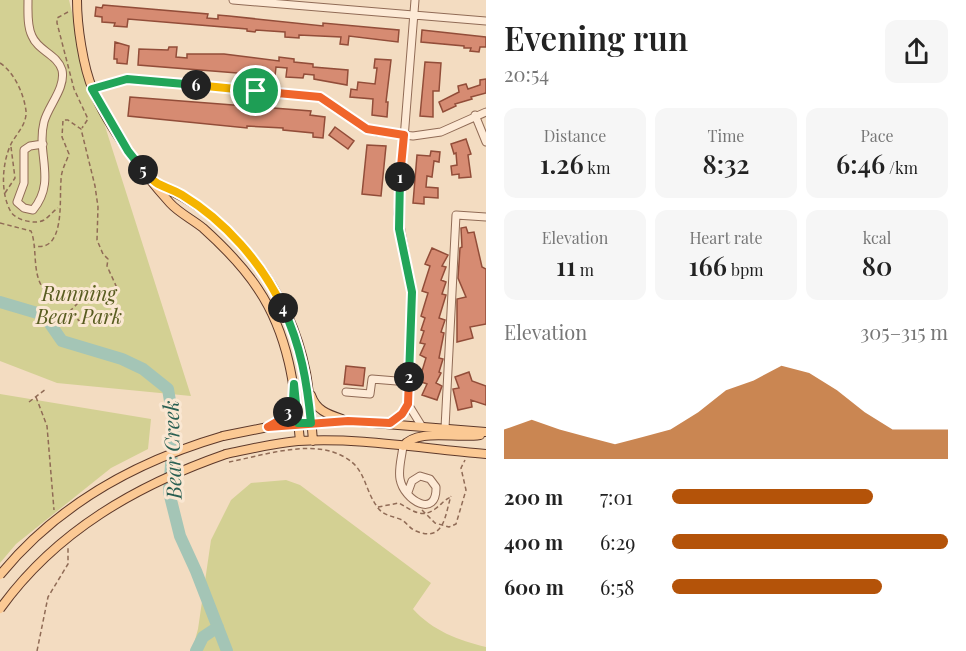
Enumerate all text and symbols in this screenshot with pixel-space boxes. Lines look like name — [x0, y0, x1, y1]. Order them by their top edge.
text: Evening run — [504, 15, 688, 59]
button: share — [885, 20, 948, 83]
text: 20:54 — [504, 60, 549, 87]
pin — [230, 65, 281, 116]
pin: 6 — [181, 70, 211, 100]
text: 6 — [192, 74, 200, 95]
icon: arrive — [239, 74, 272, 107]
text: Distance — [544, 125, 606, 146]
text: Time — [708, 125, 744, 146]
text: Pace — [860, 125, 894, 146]
text: 1.26 — [540, 146, 584, 181]
text: 8:32 — [702, 146, 750, 181]
text: 6:46 — [836, 146, 885, 181]
pin: 5 — [128, 155, 158, 185]
text: km — [584, 157, 610, 178]
text: /km — [885, 157, 918, 178]
text: 5 — [139, 159, 147, 180]
pin: 1 — [385, 162, 415, 192]
text: 1 — [397, 166, 403, 187]
text: Elevation — [542, 227, 608, 248]
text: Heart rate — [689, 227, 763, 248]
text: kcal — [863, 227, 891, 248]
text: 11 — [556, 248, 576, 283]
text: 166 — [689, 248, 727, 283]
text: 80 — [862, 248, 892, 283]
text: m — [576, 259, 594, 280]
text: bpm — [727, 259, 763, 280]
park label: Running Bear Park — [35, 279, 122, 329]
pin: 4 — [268, 293, 298, 323]
text: 4 — [279, 297, 287, 318]
text: Elevation — [504, 318, 587, 345]
text: 305–315 m — [860, 318, 948, 345]
pin: 2 — [394, 362, 424, 392]
text: 2 — [405, 366, 413, 387]
pin: 3 — [273, 397, 303, 427]
water label: Bear Creek — [155, 400, 187, 501]
text: 3 — [284, 401, 292, 422]
text: 200 m — [504, 483, 563, 510]
text: 7:01 — [600, 483, 633, 510]
text: 400 m — [504, 528, 563, 555]
text: 6:29 — [600, 528, 635, 555]
text: 600 m — [504, 573, 564, 600]
text: 6:58 — [600, 573, 634, 600]

